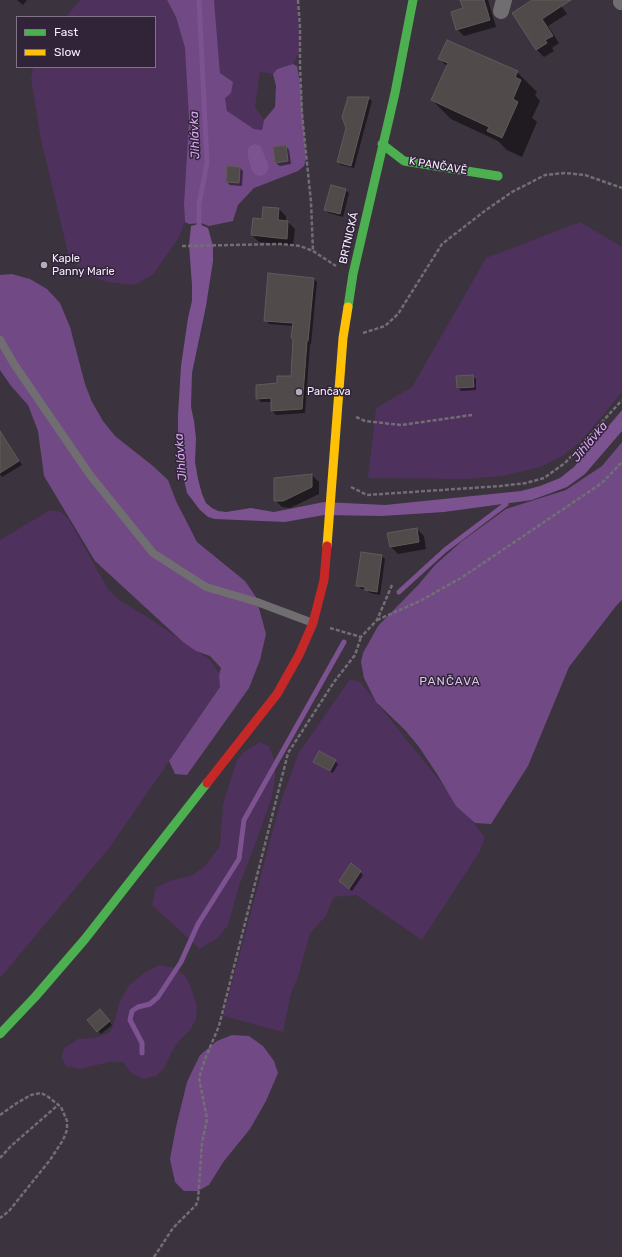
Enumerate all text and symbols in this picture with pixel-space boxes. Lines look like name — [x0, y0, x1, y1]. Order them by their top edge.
legend — [16, 16, 156, 68]
text: Fast — [54, 25, 78, 39]
text: Slow — [54, 45, 81, 59]
water label: Jihlávka — [187, 111, 203, 159]
street label: K PANČAVĚ — [408, 154, 468, 178]
street label: BRTNICKÁ — [337, 211, 361, 265]
place label: Kaple Panny Marie — [52, 252, 115, 278]
marker: Kaple Panny Marie — [39, 260, 49, 270]
place label: Pančava — [307, 385, 351, 399]
marker: Pančava — [294, 387, 304, 397]
water label: Jihlávka — [569, 419, 611, 465]
water label: Jihlávka — [172, 433, 190, 481]
district label: PANČAVA — [419, 675, 481, 689]

